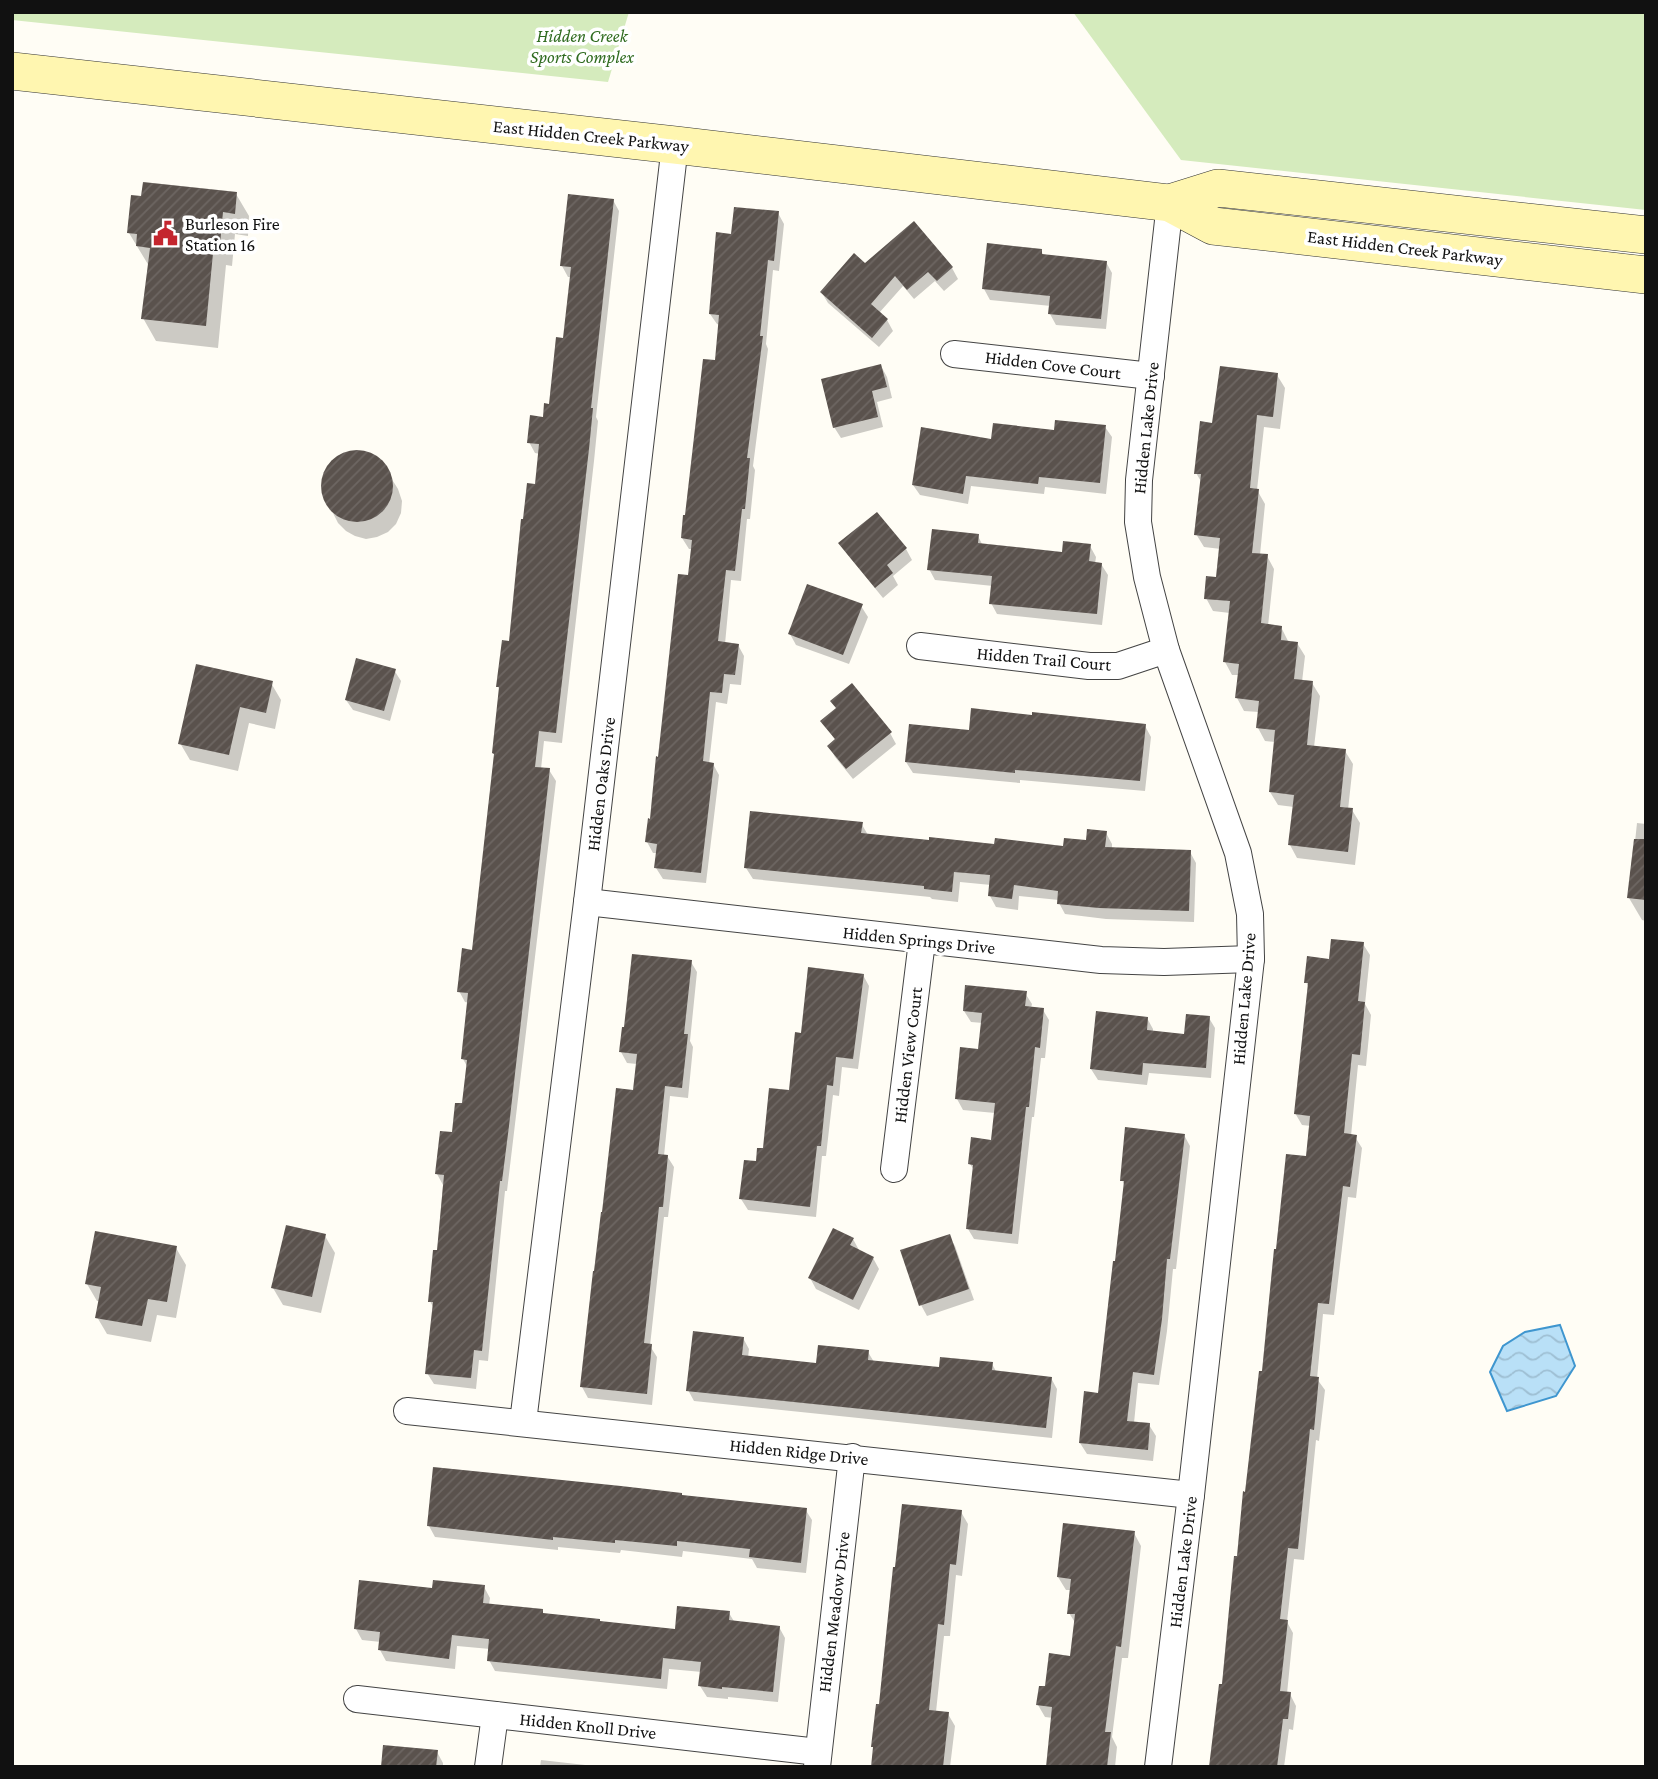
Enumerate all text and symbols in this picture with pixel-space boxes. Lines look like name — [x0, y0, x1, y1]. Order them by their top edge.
park label: Hidden Creek Sports Complex — [530, 26, 634, 67]
street label: East Hidden Creek Parkway — [492, 116, 691, 156]
place label: Burleson Fire Station 16 — [185, 214, 280, 255]
public building icon: Burleson Fire Station 16 — [151, 220, 179, 248]
street label: East Hidden Creek Parkway — [1306, 226, 1505, 270]
street label: Hidden Cove Court — [984, 347, 1123, 383]
street label: Hidden Lake Drive — [1129, 361, 1163, 495]
street label: Hidden Trail Court — [976, 643, 1113, 675]
street label: Hidden Oaks Drive — [583, 716, 619, 852]
street label: Hidden Springs Drive — [842, 922, 996, 958]
street label: Hidden Lake Drive — [1228, 932, 1260, 1066]
street label: Hidden View Court — [890, 985, 926, 1124]
street label: Hidden Ridge Drive — [729, 1435, 870, 1469]
street label: Hidden Lake Drive — [1165, 1495, 1201, 1629]
street label: Hidden Meadow Drive — [814, 1530, 854, 1693]
street label: Hidden Knoll Drive — [519, 1709, 657, 1743]

